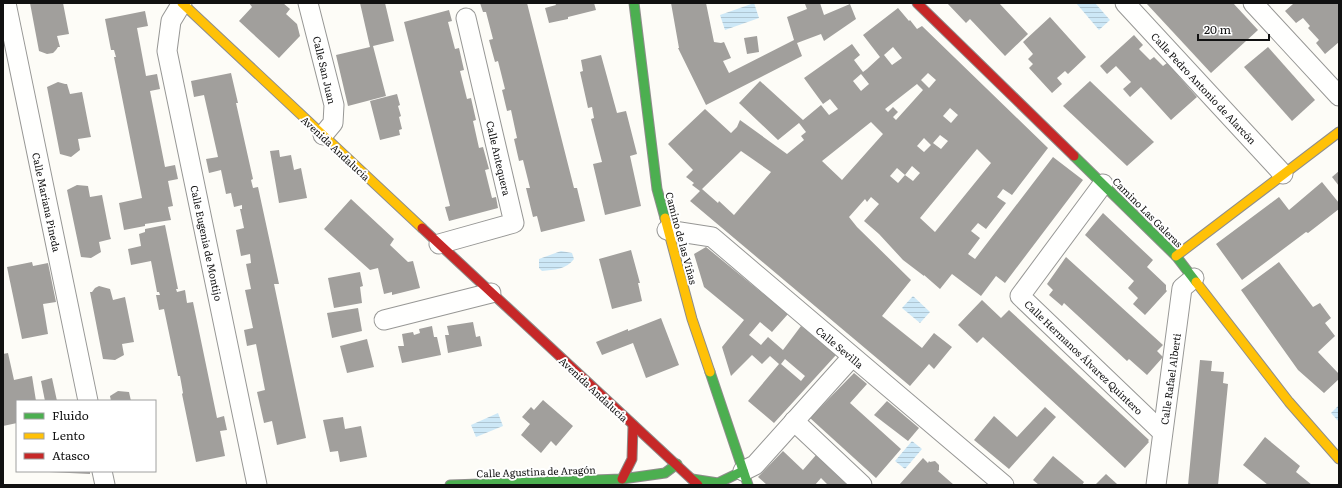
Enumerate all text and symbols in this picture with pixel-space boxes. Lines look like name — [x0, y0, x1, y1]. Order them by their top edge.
scale bar — [1198, 16, 1269, 42]
text: 20 m — [1204, 20, 1231, 38]
street label: Calle Pedro Antonio de Alarcón — [1148, 29, 1260, 148]
street label: Calle San Juan — [310, 35, 340, 106]
street label: Avenida Andalucía — [298, 112, 374, 184]
street label: Calle Antequera — [483, 119, 515, 197]
street label: Calle Mariana Pineda — [29, 151, 65, 254]
street label: Camino Las Galeras — [1110, 174, 1187, 251]
street label: Calle Eugenia de Montijo — [187, 184, 227, 302]
street label: Camino de las Viñas — [662, 190, 702, 286]
street label: Calle Hermanos Álvarez Quintero — [1022, 296, 1147, 418]
street label: Calle Sevilla — [813, 322, 868, 372]
street label: Calle Rafael Alberti — [1156, 332, 1184, 426]
street label: Avenida Andalucía — [556, 353, 632, 425]
legend — [16, 400, 156, 472]
text: Fluido — [52, 406, 89, 424]
text: Lento — [52, 426, 85, 444]
text: Atasco — [52, 446, 90, 464]
street label: Calle Agustina de Aragón — [476, 461, 596, 481]

